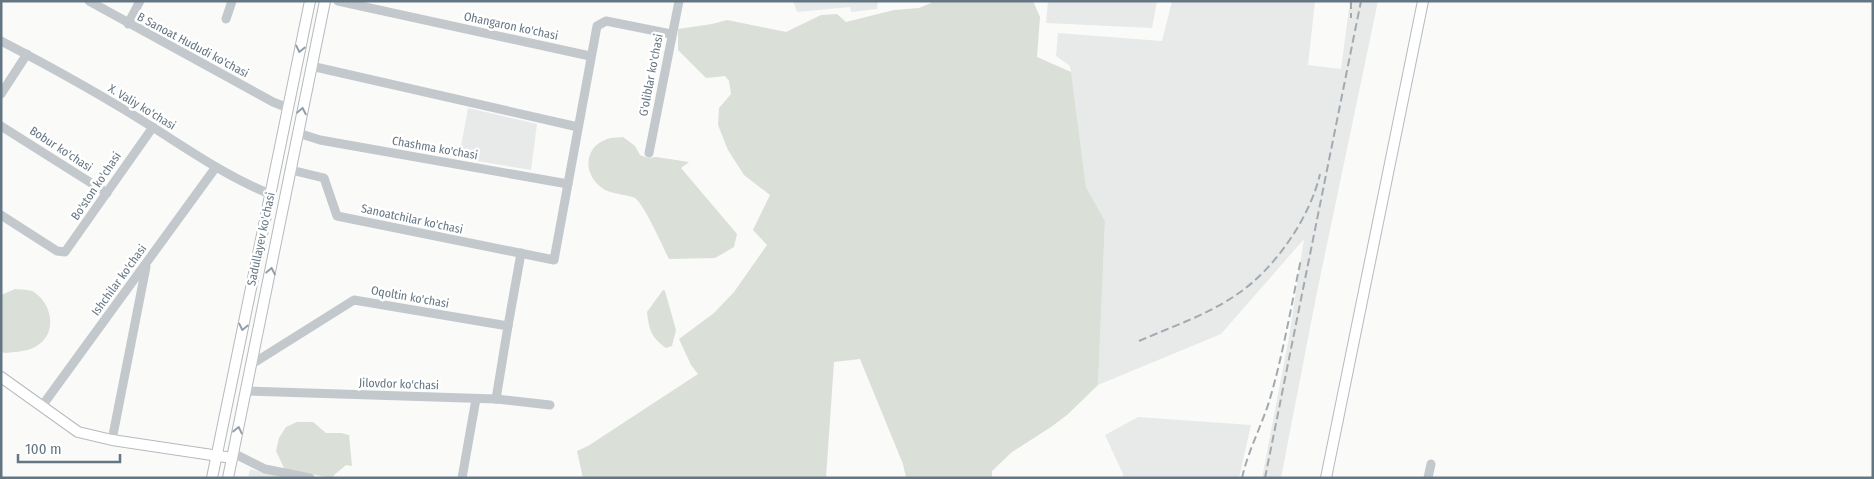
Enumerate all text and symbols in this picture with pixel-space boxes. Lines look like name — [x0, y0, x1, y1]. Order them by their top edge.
street label: Ohangaron ko'chasi — [463, 9, 559, 43]
street label: B Sanoat Hududi ko'chasi — [135, 10, 251, 80]
street label: G'oliblar ko'chasi — [636, 33, 666, 117]
one-way arrow — [295, 45, 306, 53]
street label: X. Valiy ko'chasi — [106, 81, 178, 133]
one-way arrow — [297, 107, 307, 116]
street label: Bobur ko'chasi — [27, 124, 95, 174]
street label: Chashma ko'chasi — [391, 134, 479, 162]
street label: Bo'ston ko'chasi — [68, 149, 124, 223]
street label: Sadullayev ko'chasi — [244, 191, 278, 287]
street label: Sanoatchilar ko'chasi — [360, 201, 464, 237]
street label: Ishchilar ko'chasi — [89, 242, 149, 318]
one-way arrow — [265, 266, 275, 275]
street label: Oqoltin ko'chasi — [370, 283, 450, 311]
one-way arrow — [238, 323, 249, 332]
street label: Jilovdor ko'chasi — [359, 376, 439, 392]
one-way arrow — [233, 426, 243, 435]
scale bar — [18, 432, 120, 464]
text: 100 m — [25, 440, 62, 458]

